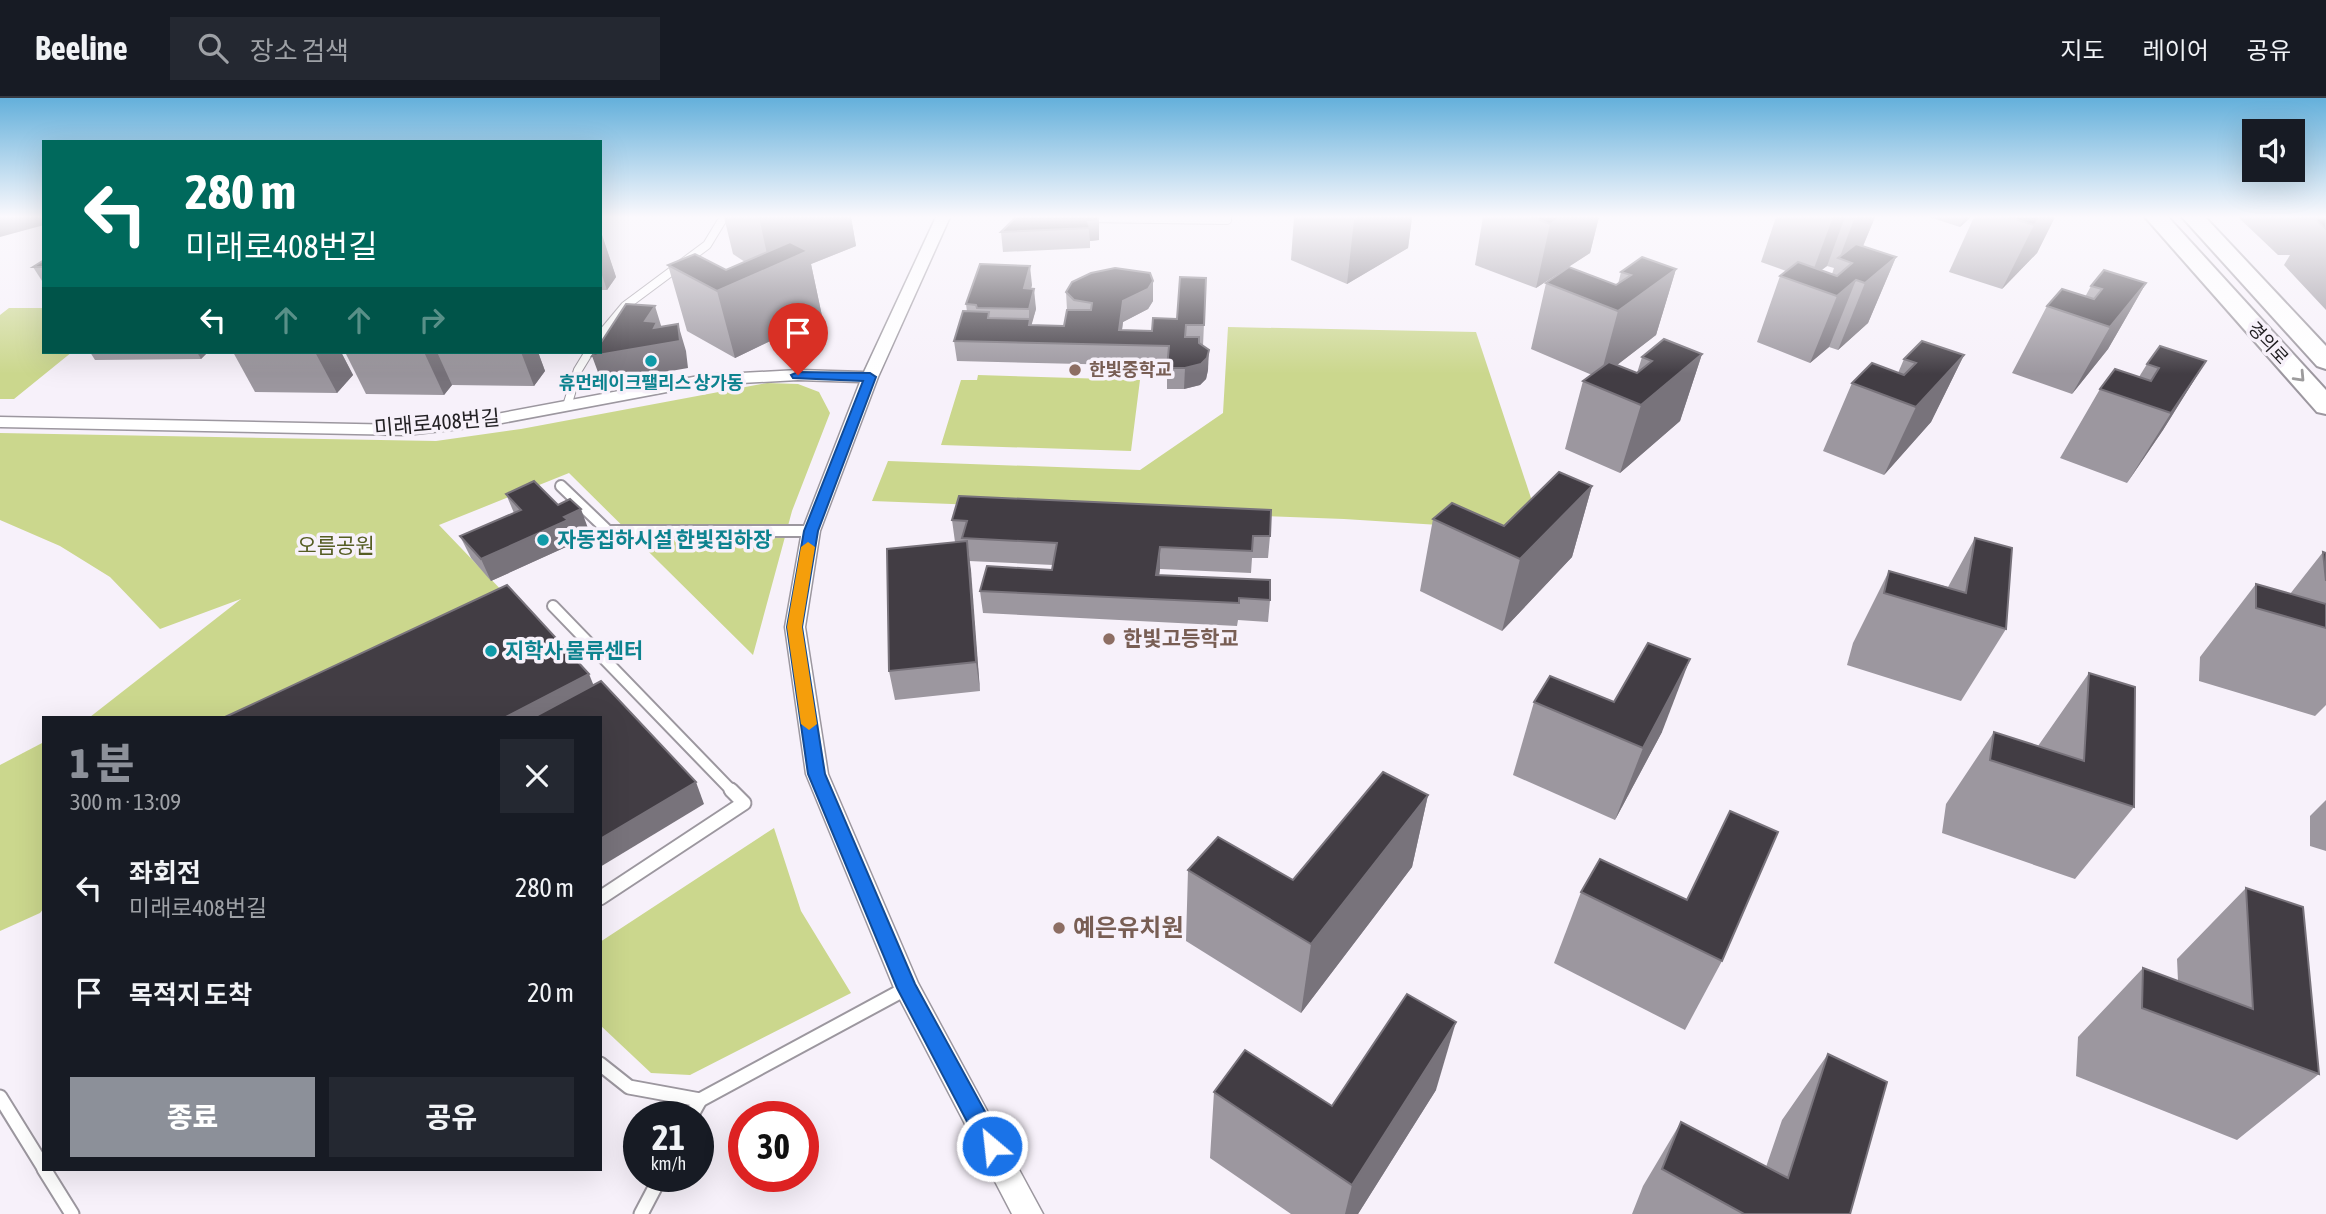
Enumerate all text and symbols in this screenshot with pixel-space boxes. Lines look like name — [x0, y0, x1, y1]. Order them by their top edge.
search box — [170, 17, 660, 80]
text: Beeline — [35, 29, 128, 67]
icon: search — [194, 29, 232, 67]
text: 장소 검색 — [250, 36, 349, 66]
text: 지도 — [2060, 37, 2105, 64]
text: 레이어 — [2143, 37, 2209, 64]
text: 공유 — [2247, 37, 2291, 64]
map controls — [2242, 119, 2305, 182]
button: sound — [2242, 119, 2305, 182]
text: 280 m — [185, 163, 296, 219]
icon: left — [70, 168, 161, 259]
text: 미래로408번길 — [185, 228, 377, 265]
icon: left — [194, 301, 232, 339]
icon: ahead — [267, 301, 305, 339]
icon: ahead — [340, 301, 378, 339]
icon: right — [413, 301, 451, 339]
pin — [768, 303, 828, 375]
icon: arrive — [779, 314, 817, 352]
street label: 경의로 — [2244, 317, 2293, 368]
marker: 휴먼레이크팰리스 상가동 — [643, 353, 659, 369]
place label: 한빛중학교 — [1089, 359, 1172, 380]
marker: 한빛중학교 — [1067, 362, 1083, 378]
one-way arrow — [2291, 369, 2304, 382]
place label: 휴먼레이크팰리스 상가동 — [559, 372, 743, 393]
street label: 미래로408번길 — [373, 405, 501, 439]
place label: 자동집하시설 한빛집하장 — [557, 527, 772, 551]
marker: 자동집하시설 한빛집하장 — [535, 532, 551, 548]
park label: 오름공원 — [297, 533, 375, 557]
place label: 한빛고등학교 — [1123, 626, 1239, 650]
marker: 한빛고등학교 — [1101, 631, 1117, 647]
place label: 지학사 물류센터 — [505, 638, 643, 662]
marker: 지학사 물류센터 — [483, 643, 499, 659]
text: 1 분 — [70, 739, 134, 787]
button: close — [500, 739, 574, 813]
text: 300 m · 13:09 — [70, 789, 181, 815]
text: 좌회전 — [129, 858, 201, 888]
icon: left — [70, 869, 108, 907]
text: 280 m — [515, 873, 574, 903]
text: 미래로408번길 — [129, 895, 267, 921]
place label: 예은유치원 — [1073, 914, 1183, 941]
marker: 예은유치원 — [1051, 920, 1067, 936]
icon: arrive — [70, 974, 108, 1012]
text: 20 m — [527, 978, 574, 1008]
text: 목적지 도착 — [129, 980, 252, 1010]
button: 종료 — [70, 1077, 315, 1157]
button: 공유 — [329, 1077, 574, 1157]
speed limit sign: 30 — [728, 1101, 819, 1192]
position arrow — [955, 1109, 1029, 1183]
text: 21 — [652, 1117, 685, 1157]
text: km/h — [651, 1153, 686, 1174]

